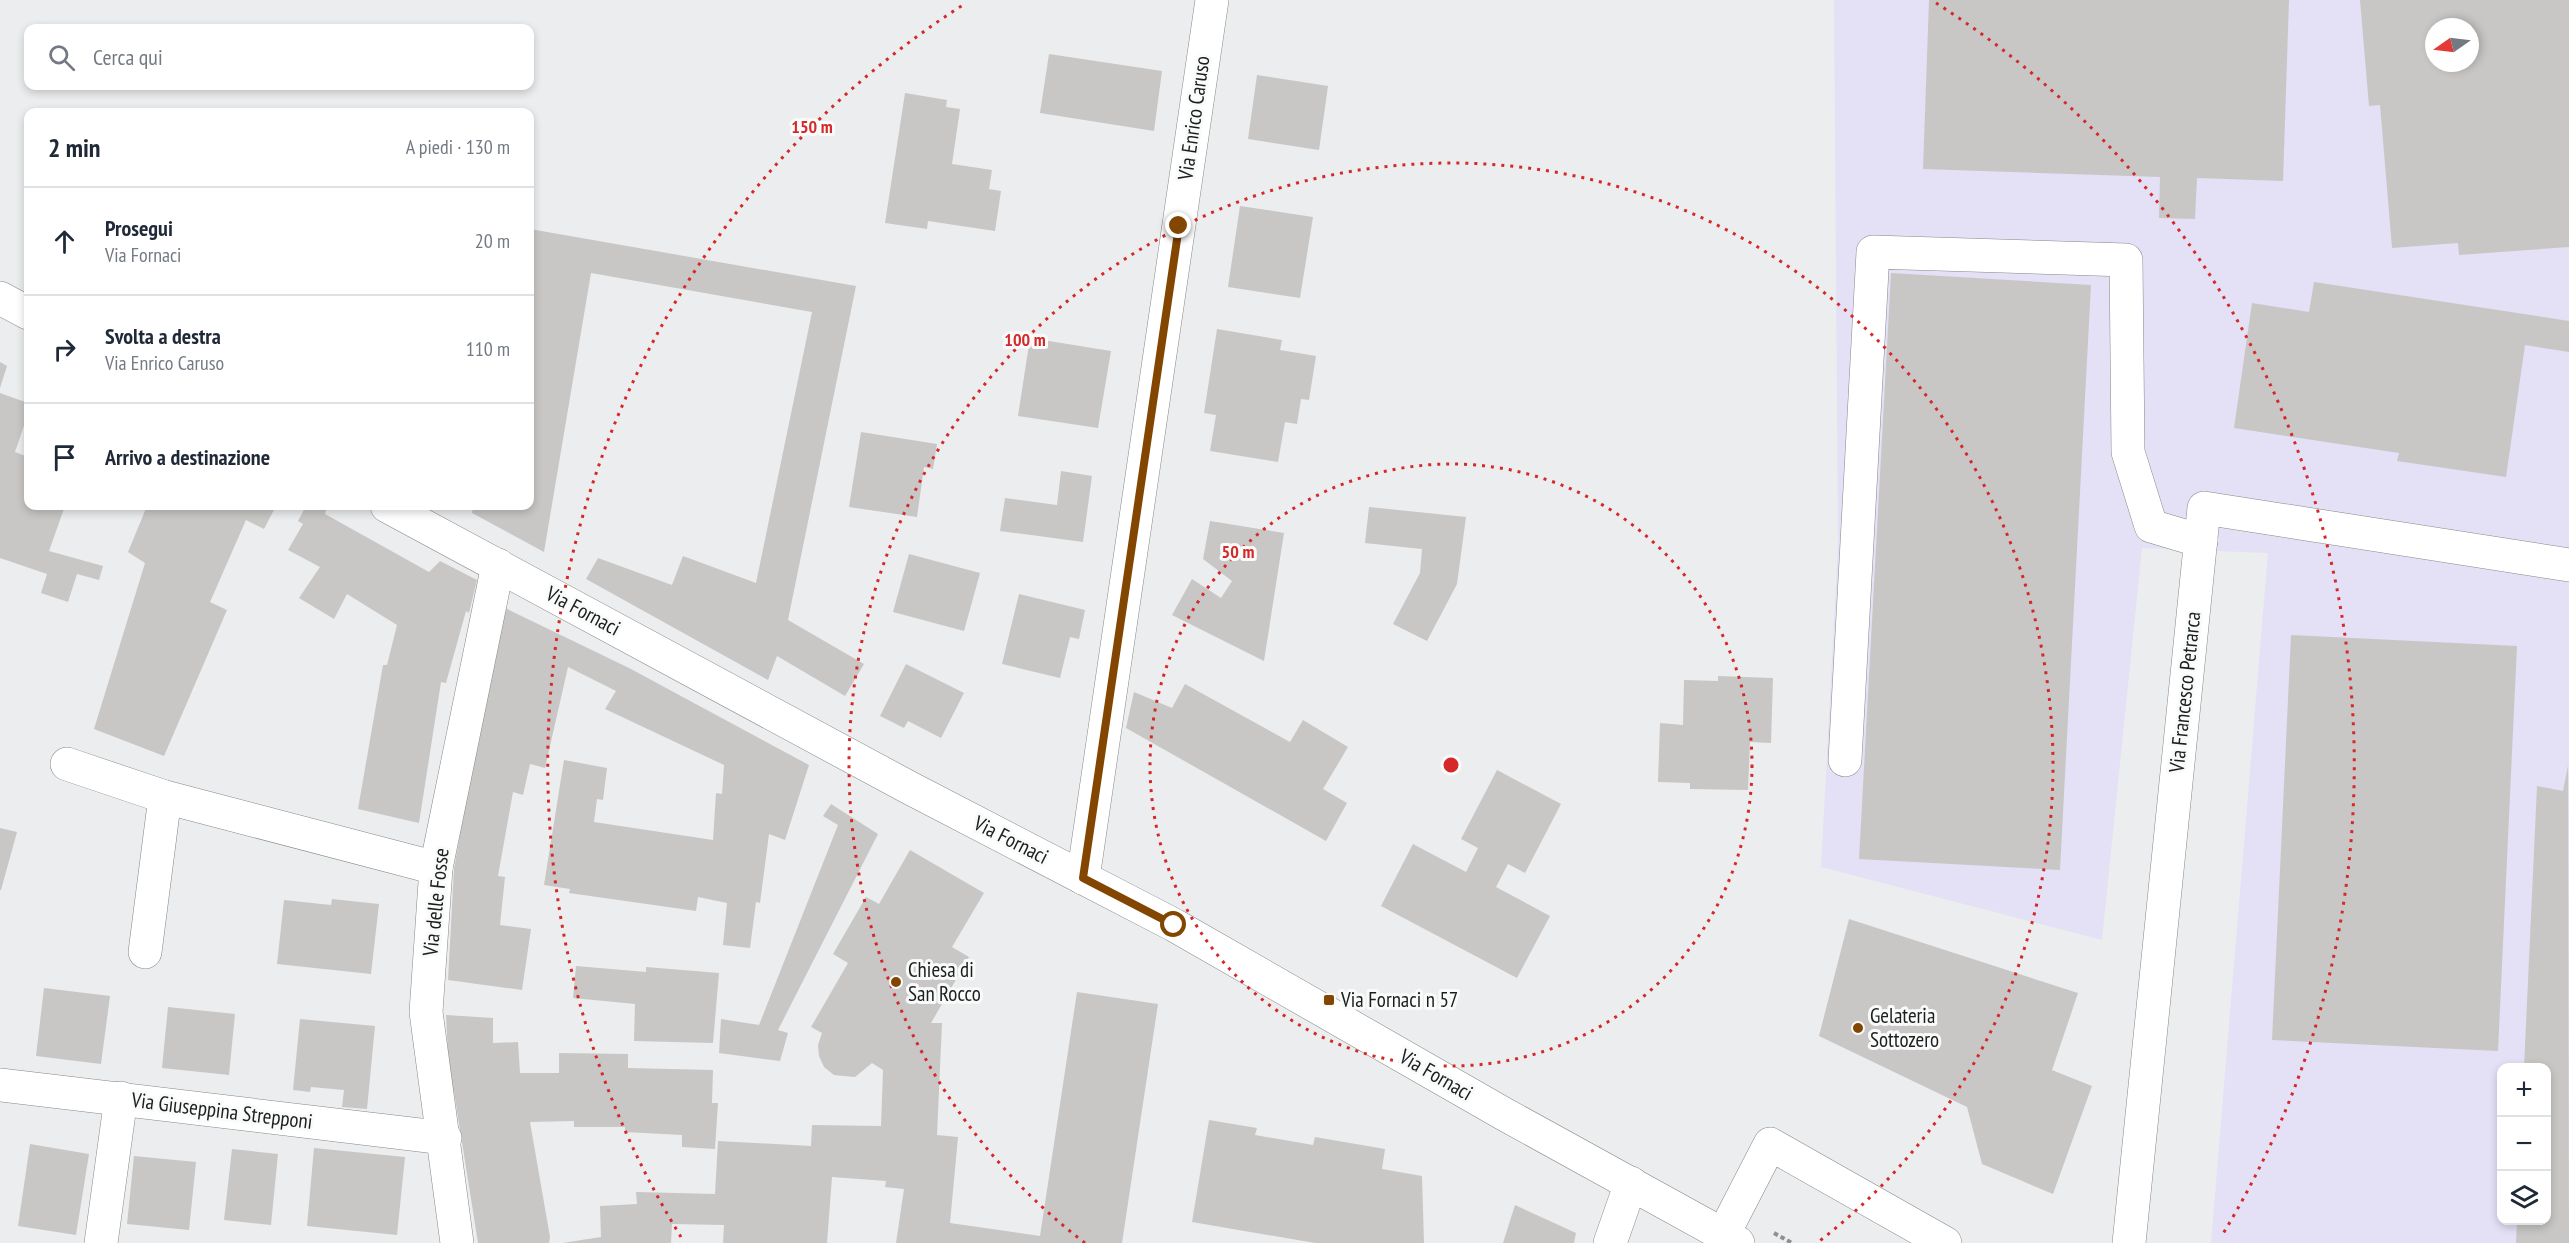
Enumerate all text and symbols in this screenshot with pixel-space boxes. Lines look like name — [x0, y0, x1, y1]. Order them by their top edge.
north arrow — [2425, 18, 2479, 72]
search box — [24, 24, 534, 90]
icon: search — [45, 41, 78, 74]
text: Cerca qui — [93, 43, 163, 71]
street label: Via Enrico Caruso — [1171, 54, 1216, 183]
text: 150 m — [791, 115, 833, 138]
text: 2 min — [48, 131, 101, 164]
text: A piedi · 130 m — [406, 134, 510, 160]
route end — [1165, 212, 1191, 238]
text: Prosegui — [105, 214, 173, 242]
icon: ahead — [48, 225, 81, 258]
text: 20 m — [475, 228, 510, 254]
text: Via Fornaci — [105, 242, 181, 268]
text: Svolta a destra — [105, 322, 221, 350]
text: 100 m — [1004, 328, 1046, 351]
icon: right — [48, 333, 81, 366]
text: 110 m — [466, 336, 510, 362]
text: Via Enrico Caruso — [105, 350, 224, 376]
icon: arrive — [48, 441, 81, 474]
text: Arrivo a destinazione — [105, 443, 270, 471]
text: 50 m — [1222, 540, 1254, 563]
street label: Via Fornaci — [541, 579, 625, 641]
street label: Via Francesco Petrarca — [2163, 610, 2206, 775]
centre of rings — [1441, 755, 1461, 775]
street label: Via Fornaci — [968, 809, 1053, 870]
street label: Via delle Fosse — [416, 847, 455, 958]
route start — [1160, 911, 1186, 937]
place label: Chiesa di San Rocco — [908, 956, 981, 1007]
marker: Chiesa di San Rocco — [889, 975, 903, 989]
place label: Via Fornaci n 57 — [1340, 986, 1458, 1013]
marker: Via Fornaci n 57 — [1322, 993, 1336, 1007]
place label: Gelateria Sottozero — [1870, 1002, 1939, 1053]
marker: Gelateria Sottozero — [1851, 1021, 1865, 1035]
street label: Via Fornaci — [1394, 1042, 1478, 1106]
map controls — [2497, 1063, 2551, 1225]
button: + — [2497, 1063, 2551, 1117]
street label: Via Giuseppina Strepponi — [129, 1086, 314, 1135]
button: − — [2497, 1117, 2551, 1171]
button: layers — [2497, 1171, 2551, 1225]

